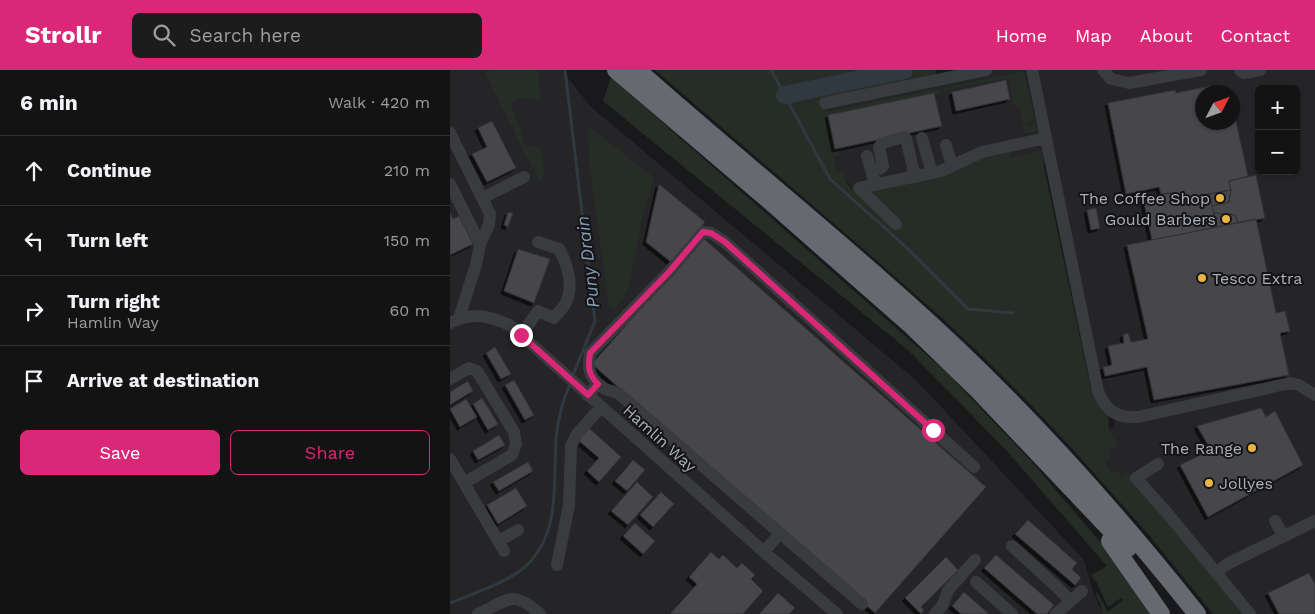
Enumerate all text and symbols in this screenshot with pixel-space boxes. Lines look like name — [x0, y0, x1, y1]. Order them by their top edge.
search box — [132, 13, 482, 58]
text: Strollr — [25, 21, 102, 49]
icon: search — [150, 21, 178, 49]
text: Search here — [190, 24, 301, 47]
text: Home — [996, 25, 1047, 46]
text: Map — [1075, 25, 1112, 46]
text: About — [1140, 25, 1192, 46]
text: Contact — [1220, 25, 1290, 46]
north arrow — [1195, 85, 1240, 130]
map controls — [1255, 85, 1300, 175]
button: + — [1255, 85, 1300, 130]
text: 6 min — [20, 90, 78, 115]
text: Walk · 420 m — [328, 93, 430, 112]
button: − — [1255, 130, 1300, 175]
icon: ahead — [20, 157, 48, 185]
text: Continue — [67, 159, 151, 182]
text: 210 m — [384, 161, 430, 180]
place label: The Coffee Shop — [1080, 189, 1210, 208]
marker: The Coffee Shop — [1214, 192, 1226, 204]
place label: Gould Barbers — [1105, 210, 1216, 229]
marker: Gould Barbers — [1220, 213, 1232, 225]
water label: Puny Drain — [571, 215, 604, 309]
icon: left — [20, 227, 48, 255]
text: Turn left — [67, 229, 148, 252]
text: 150 m — [384, 231, 430, 250]
place label: Tesco Extra — [1212, 269, 1302, 288]
marker: Tesco Extra — [1196, 272, 1208, 284]
text: Turn right — [67, 290, 160, 313]
icon: right — [20, 297, 48, 325]
text: 60 m — [390, 301, 430, 320]
text: Hamlin Way — [67, 313, 159, 332]
route end — [510, 324, 533, 347]
icon: arrive — [20, 367, 48, 395]
text: Arrive at destination — [67, 369, 259, 392]
street label: Hamlin Way — [619, 401, 701, 477]
route start — [922, 419, 945, 442]
button: Save — [20, 430, 220, 475]
button: Share — [230, 430, 430, 475]
place label: The Range — [1161, 439, 1242, 458]
marker: The Range — [1246, 442, 1258, 454]
place label: Jollyes — [1219, 474, 1273, 493]
marker: Jollyes — [1203, 477, 1215, 489]

